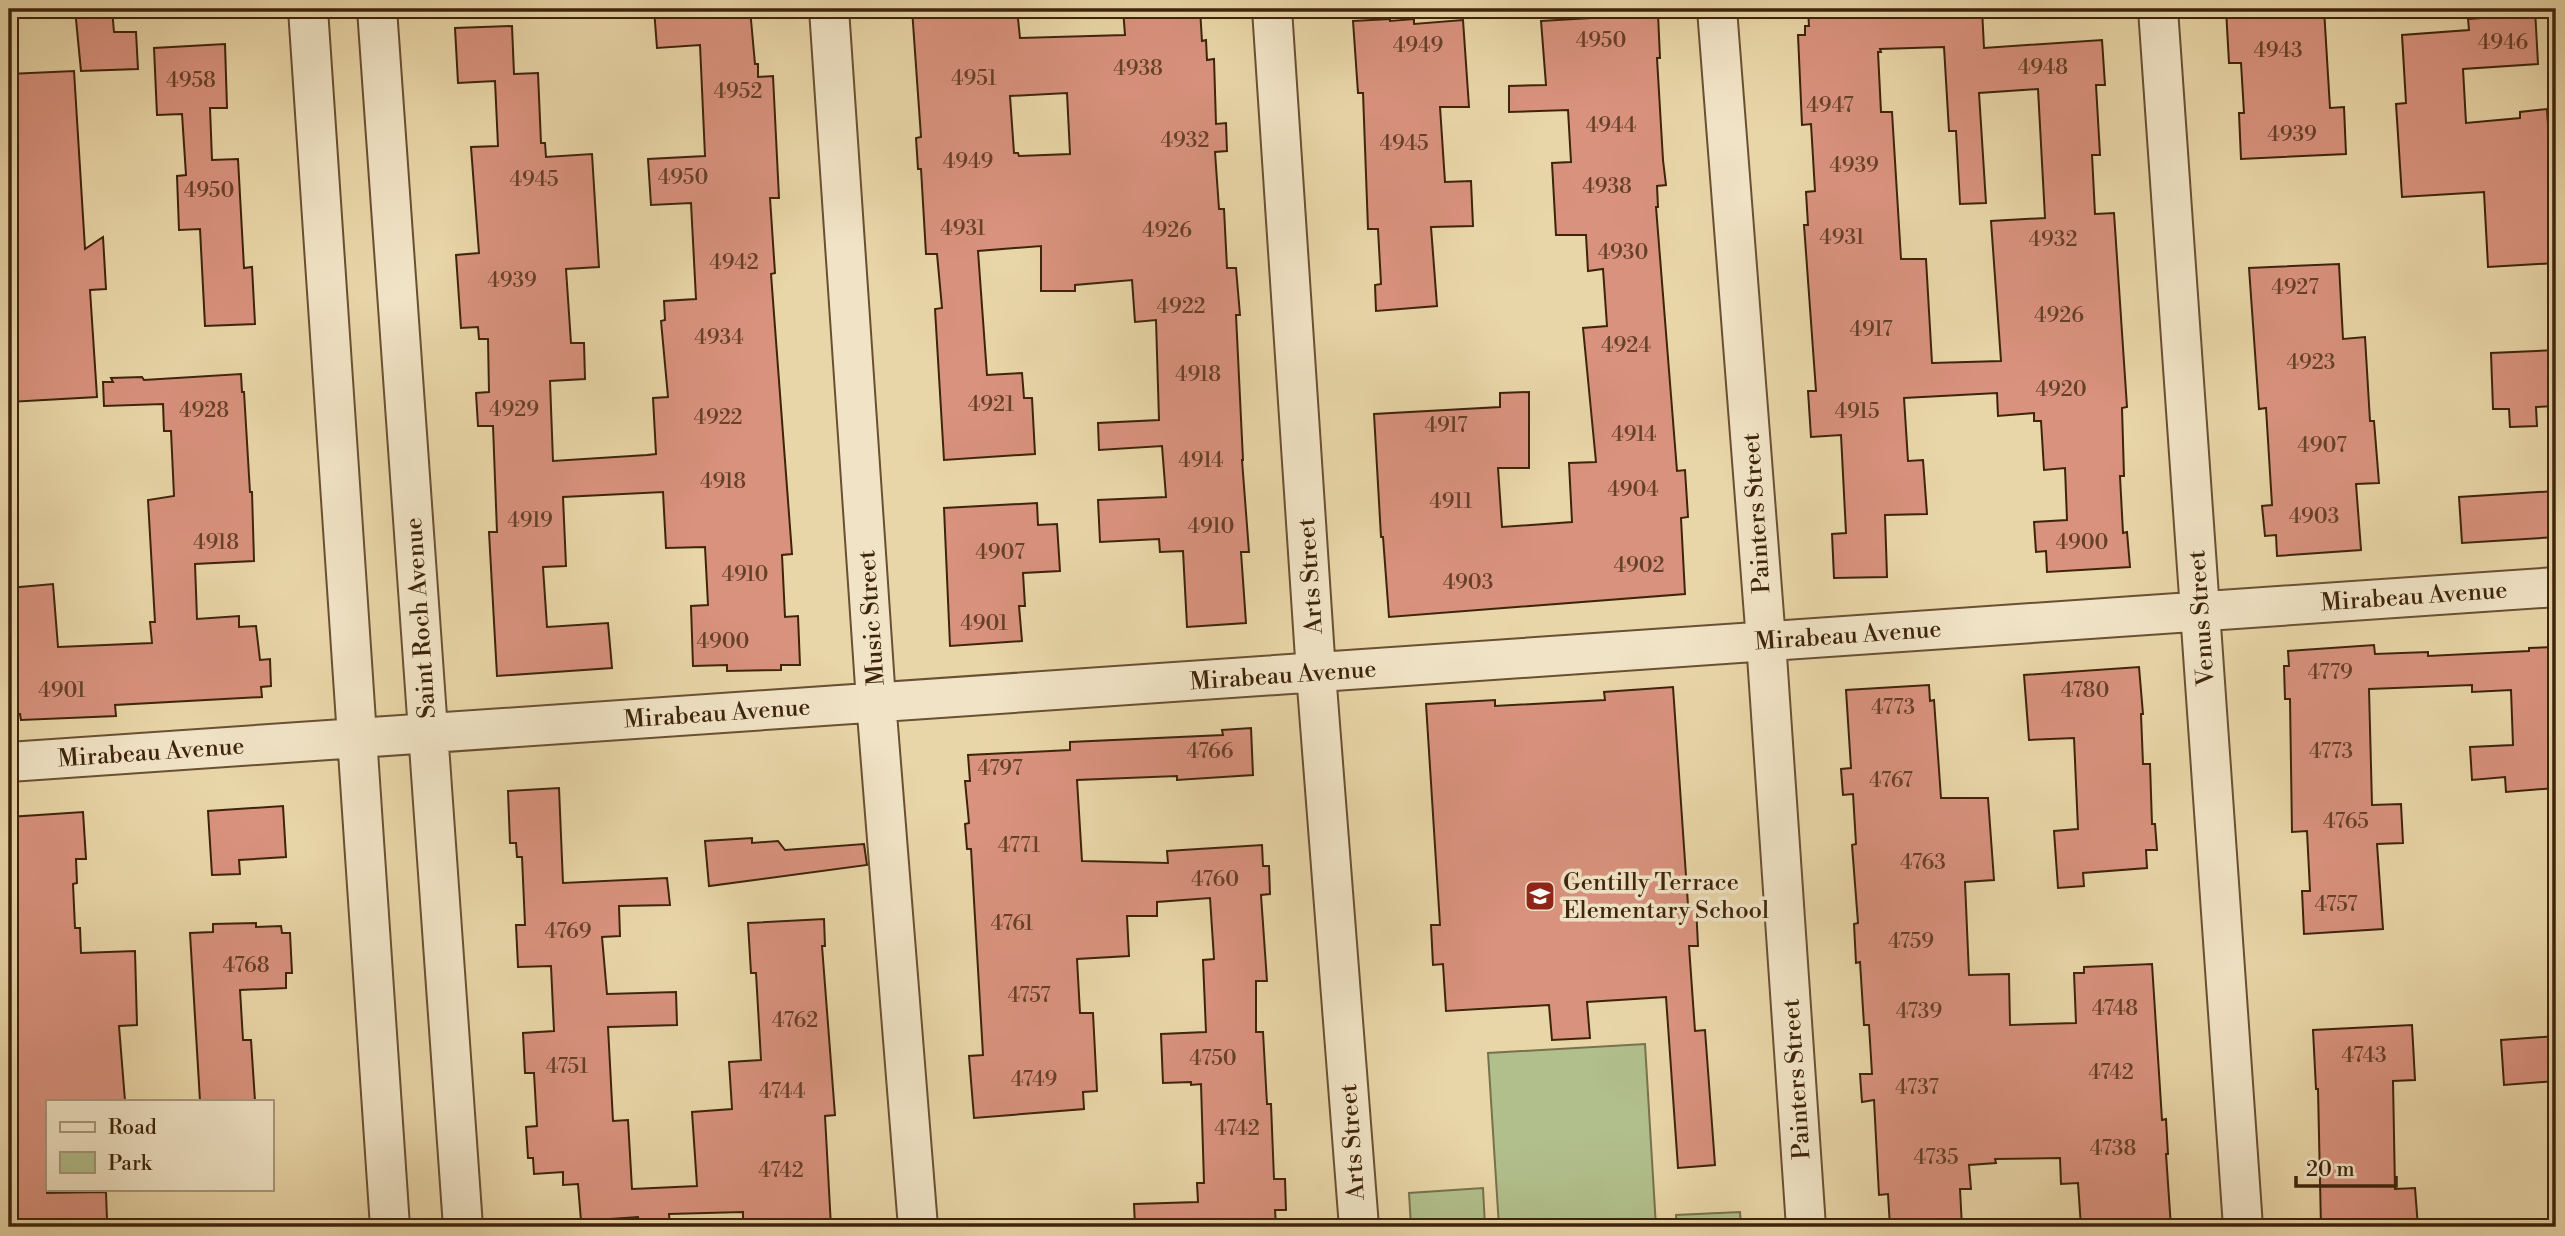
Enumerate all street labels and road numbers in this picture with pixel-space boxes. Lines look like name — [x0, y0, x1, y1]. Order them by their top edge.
street label: Painters Street — [1736, 431, 1778, 594]
street label: Saint Roch Avenue — [399, 516, 443, 720]
street label: Arts Street — [1292, 516, 1330, 636]
street label: Music Street — [852, 549, 892, 687]
street label: Venus Street — [2182, 549, 2222, 688]
street label: Mirabeau Avenue — [2320, 576, 2509, 618]
street label: Mirabeau Avenue — [1754, 615, 1943, 657]
street label: Mirabeau Avenue — [1189, 655, 1378, 697]
street label: Mirabeau Avenue — [623, 693, 812, 735]
street label: Mirabeau Avenue — [57, 732, 246, 774]
street label: Painters Street — [1776, 997, 1818, 1160]
street label: Arts Street — [1334, 1082, 1372, 1202]

